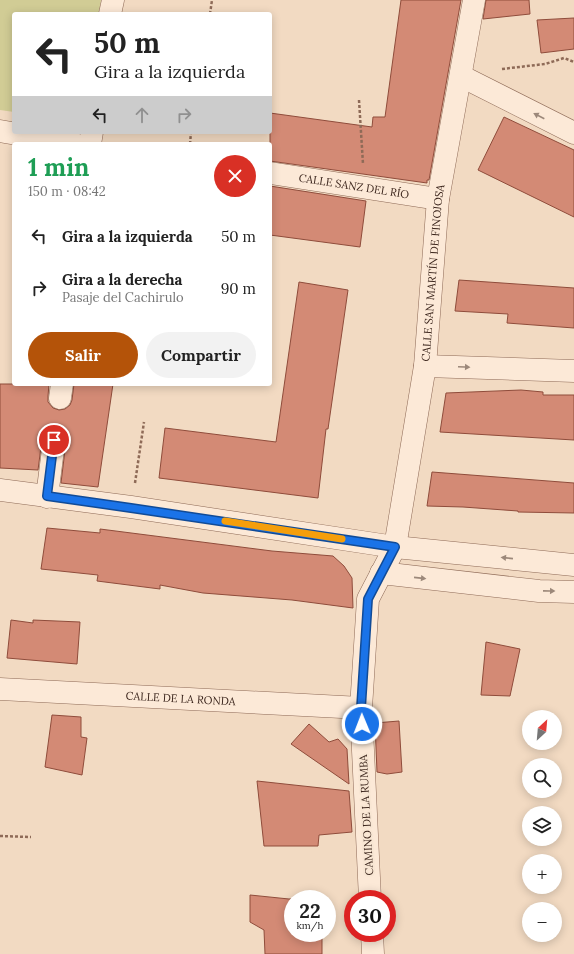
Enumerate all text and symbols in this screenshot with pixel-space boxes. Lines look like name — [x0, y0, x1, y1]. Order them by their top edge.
text: 50 m — [94, 25, 160, 61]
icon: left — [28, 28, 80, 80]
text: Gira a la izquierda — [94, 60, 245, 83]
icon: left — [89, 104, 111, 126]
icon: ahead — [131, 104, 153, 126]
icon: right — [173, 104, 195, 126]
one-way arrow — [533, 113, 545, 119]
text: 1 min — [28, 152, 89, 183]
button: close — [214, 155, 256, 197]
street label: CALLE SANZ DEL RÍO — [298, 171, 410, 201]
street label: CALLE SAN MARTÍN DE FINOJOSA — [418, 182, 448, 362]
text: 150 m · 08:42 — [28, 183, 106, 200]
icon: left — [28, 225, 50, 247]
text: Gira a la izquierda — [62, 227, 193, 246]
text: 50 m — [221, 227, 256, 246]
text: Gira a la derecha — [62, 270, 182, 289]
icon: right — [28, 277, 50, 299]
text: 90 m — [221, 279, 256, 298]
text: Pasaje del Cachirulo — [62, 289, 184, 306]
button: Salir — [28, 332, 138, 378]
button: Compartir — [146, 332, 256, 378]
one-way arrow — [458, 364, 471, 370]
pin — [37, 423, 71, 457]
icon: arrive — [43, 429, 65, 451]
one-way arrow — [501, 555, 513, 561]
one-way arrow — [414, 574, 426, 581]
one-way arrow — [543, 588, 556, 594]
street label: CALLE DE LA RONDA — [125, 689, 237, 708]
position arrow — [341, 703, 383, 745]
north arrow — [522, 710, 562, 750]
map controls — [522, 710, 562, 942]
street label: CAMINO DE LA RUMBA — [356, 753, 376, 876]
button: search — [522, 758, 562, 798]
button: layers — [522, 806, 562, 846]
button: + — [522, 854, 562, 894]
speed limit sign: 30 — [344, 890, 396, 942]
text: 22 — [299, 898, 321, 923]
button: − — [522, 902, 562, 942]
text: km/h — [296, 919, 324, 932]

